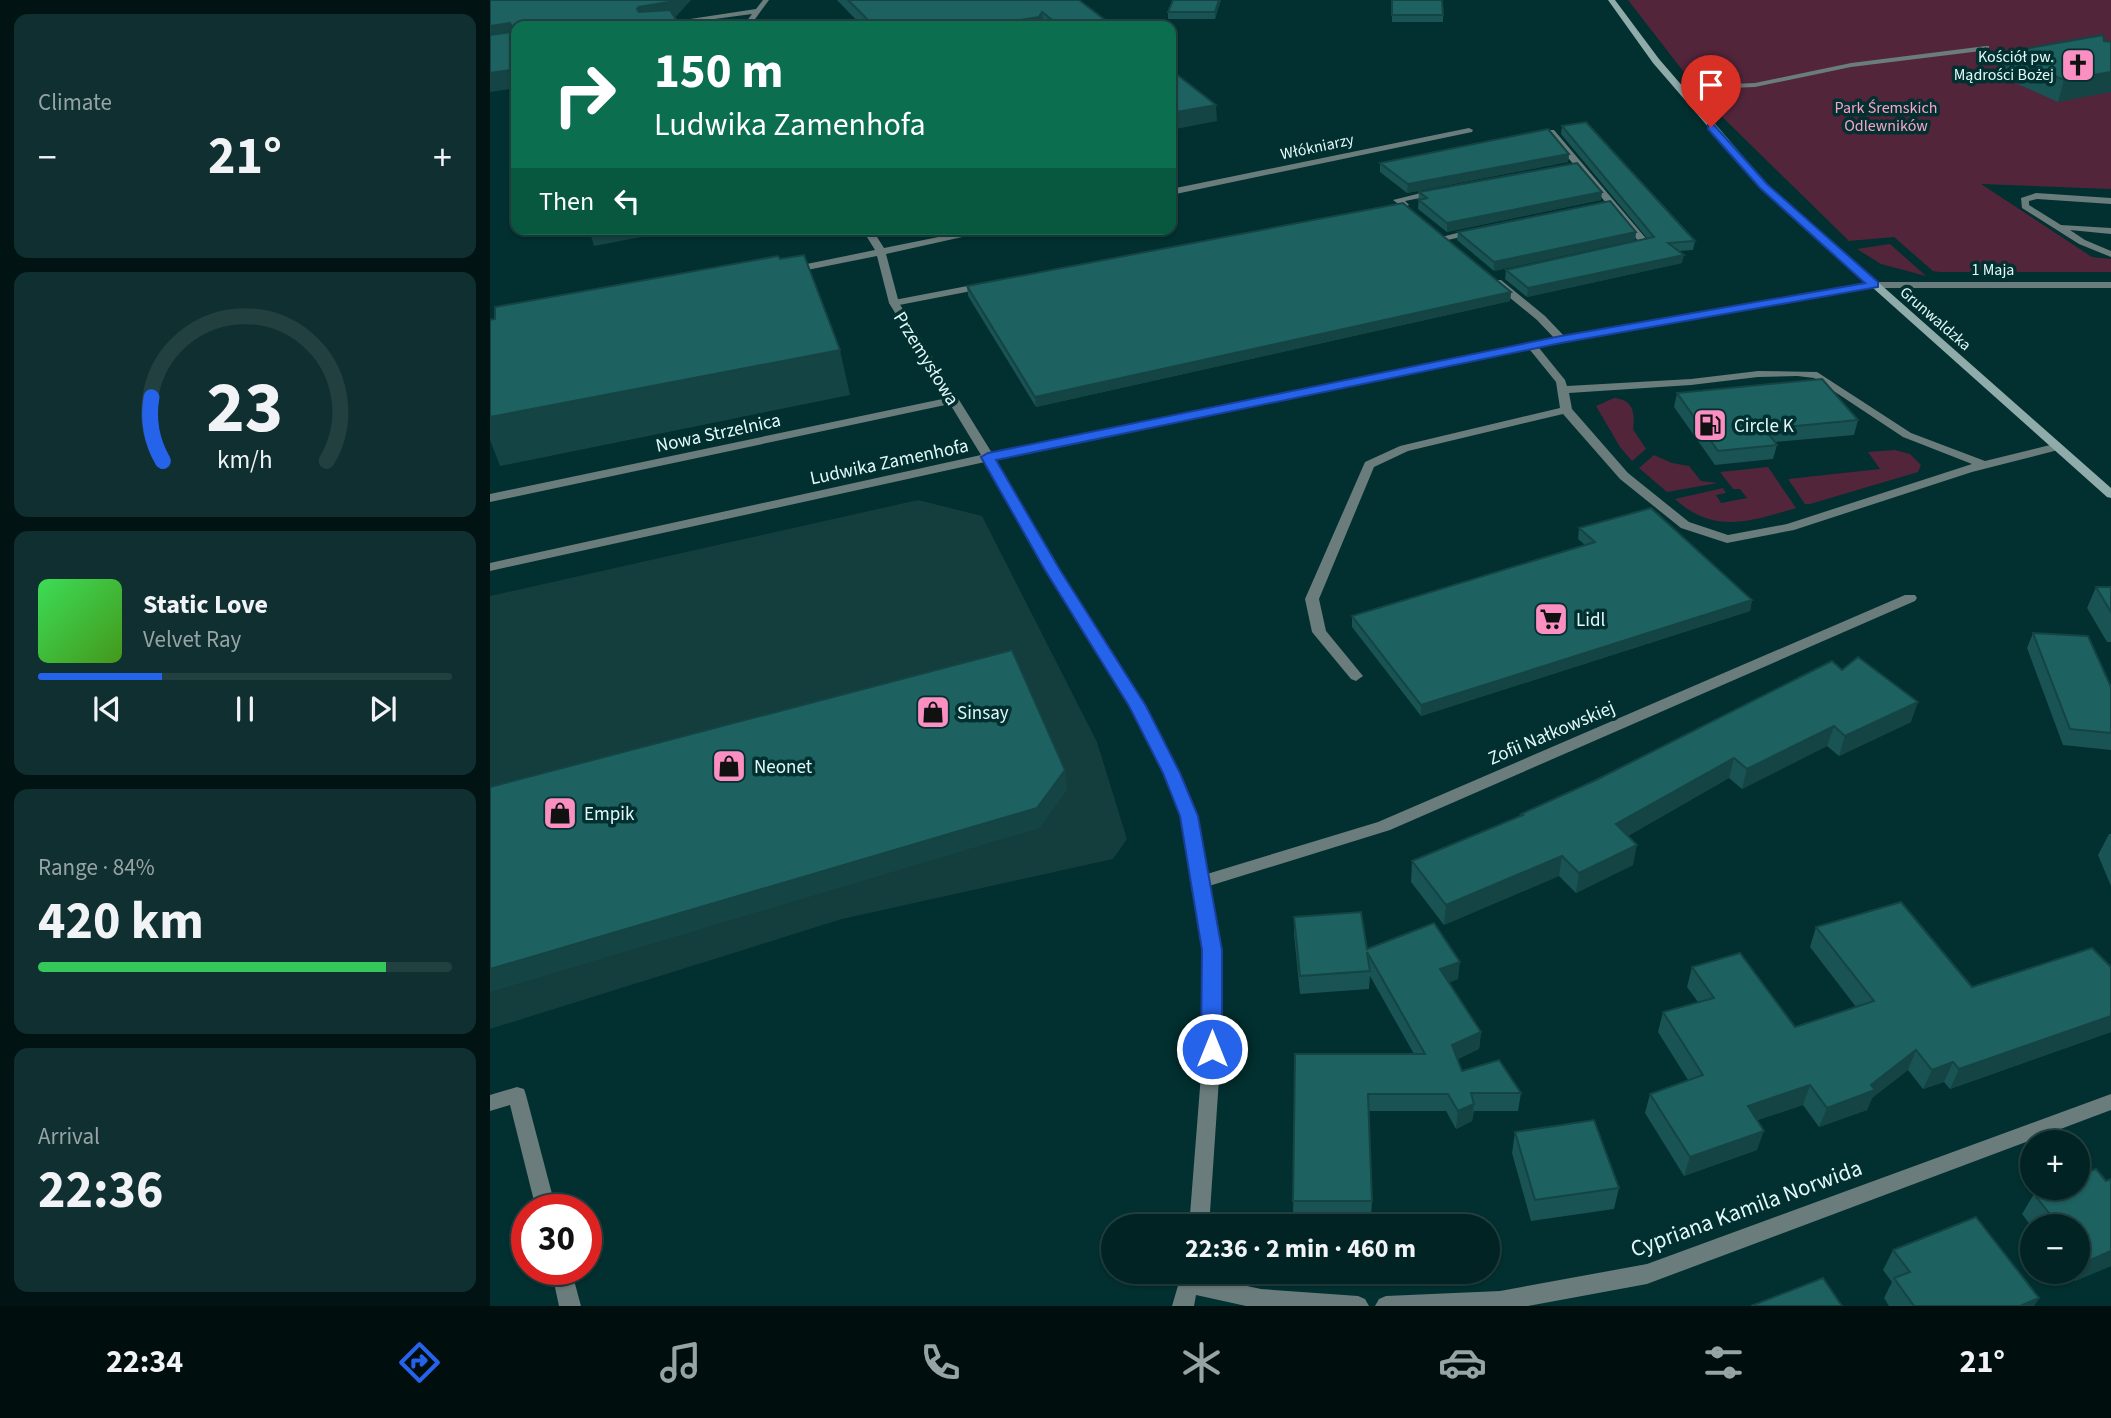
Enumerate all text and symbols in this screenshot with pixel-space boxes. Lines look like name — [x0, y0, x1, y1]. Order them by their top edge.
text: 150 m — [654, 37, 783, 107]
place label: Kościół pw. Mądrości Bożej — [1954, 46, 2054, 86]
church icon: Kościół pw. Mądrości Bożej — [2059, 46, 2097, 84]
icon: right — [539, 49, 630, 140]
pin — [1681, 55, 1741, 127]
icon: arrive — [1692, 66, 1730, 104]
text: Climate — [38, 86, 112, 119]
park label: Park Śremskich Odlewników — [1835, 97, 1937, 137]
text: Ludwika Zamenhofa — [654, 102, 926, 148]
text: 21° — [208, 120, 282, 194]
street label: Włókniarzy — [1279, 128, 1356, 165]
text: − — [38, 131, 57, 185]
text: + — [433, 131, 452, 185]
icon: left — [608, 182, 646, 220]
text: Then — [539, 183, 594, 220]
street label: 1 Maja — [1972, 259, 2014, 281]
street label: Grunwaldzka — [1895, 282, 1976, 356]
street label: Przemysłowa — [886, 307, 965, 411]
text: 23 — [207, 356, 283, 460]
fuel station icon: Circle K — [1691, 406, 1729, 444]
street label: Nowa Strzelnica — [653, 407, 783, 460]
place label: Circle K — [1734, 413, 1794, 440]
street label: Ludwika Zamenhofa — [808, 432, 971, 492]
text: km/h — [217, 441, 273, 477]
text: Static Love — [143, 586, 268, 623]
supermarket icon: Lidl — [1532, 600, 1570, 638]
place label: Lidl — [1576, 607, 1605, 634]
text: Velvet Ray — [143, 623, 241, 656]
icon: previous — [88, 690, 126, 728]
icon: pause — [226, 690, 264, 728]
icon: next — [364, 690, 402, 728]
shop icon: Sinsay — [914, 693, 952, 731]
street label: Zofii Nałkowskiej — [1484, 694, 1619, 772]
place label: Sinsay — [957, 700, 1009, 727]
shop icon: Neonet — [710, 747, 748, 785]
place label: Neonet — [754, 754, 813, 781]
shop icon: Empik — [541, 794, 579, 832]
place label: Empik — [584, 801, 635, 828]
text: Range · 84% — [38, 851, 155, 884]
text: 420 km — [38, 885, 204, 959]
position arrow — [1175, 1012, 1249, 1086]
text: Arrival — [38, 1120, 100, 1153]
map controls — [2020, 1130, 2090, 1284]
button: + — [2020, 1130, 2090, 1200]
street label: Cypriana Kamila Norwida — [1626, 1151, 1867, 1266]
text: 22:36 — [38, 1154, 163, 1228]
speed limit sign: 30 — [511, 1194, 602, 1285]
button: − — [2020, 1214, 2090, 1284]
text: 22:36 · 2 min · 460 m — [1185, 1230, 1416, 1267]
icon: directions — [395, 1338, 444, 1387]
icon: music — [656, 1338, 705, 1387]
icon: phone — [916, 1338, 965, 1387]
icon: climate — [1177, 1338, 1226, 1387]
icon: car — [1438, 1338, 1487, 1387]
icon: filters — [1699, 1338, 1748, 1387]
text: 22:34 — [106, 1339, 183, 1385]
text: 21° — [1960, 1339, 2005, 1385]

